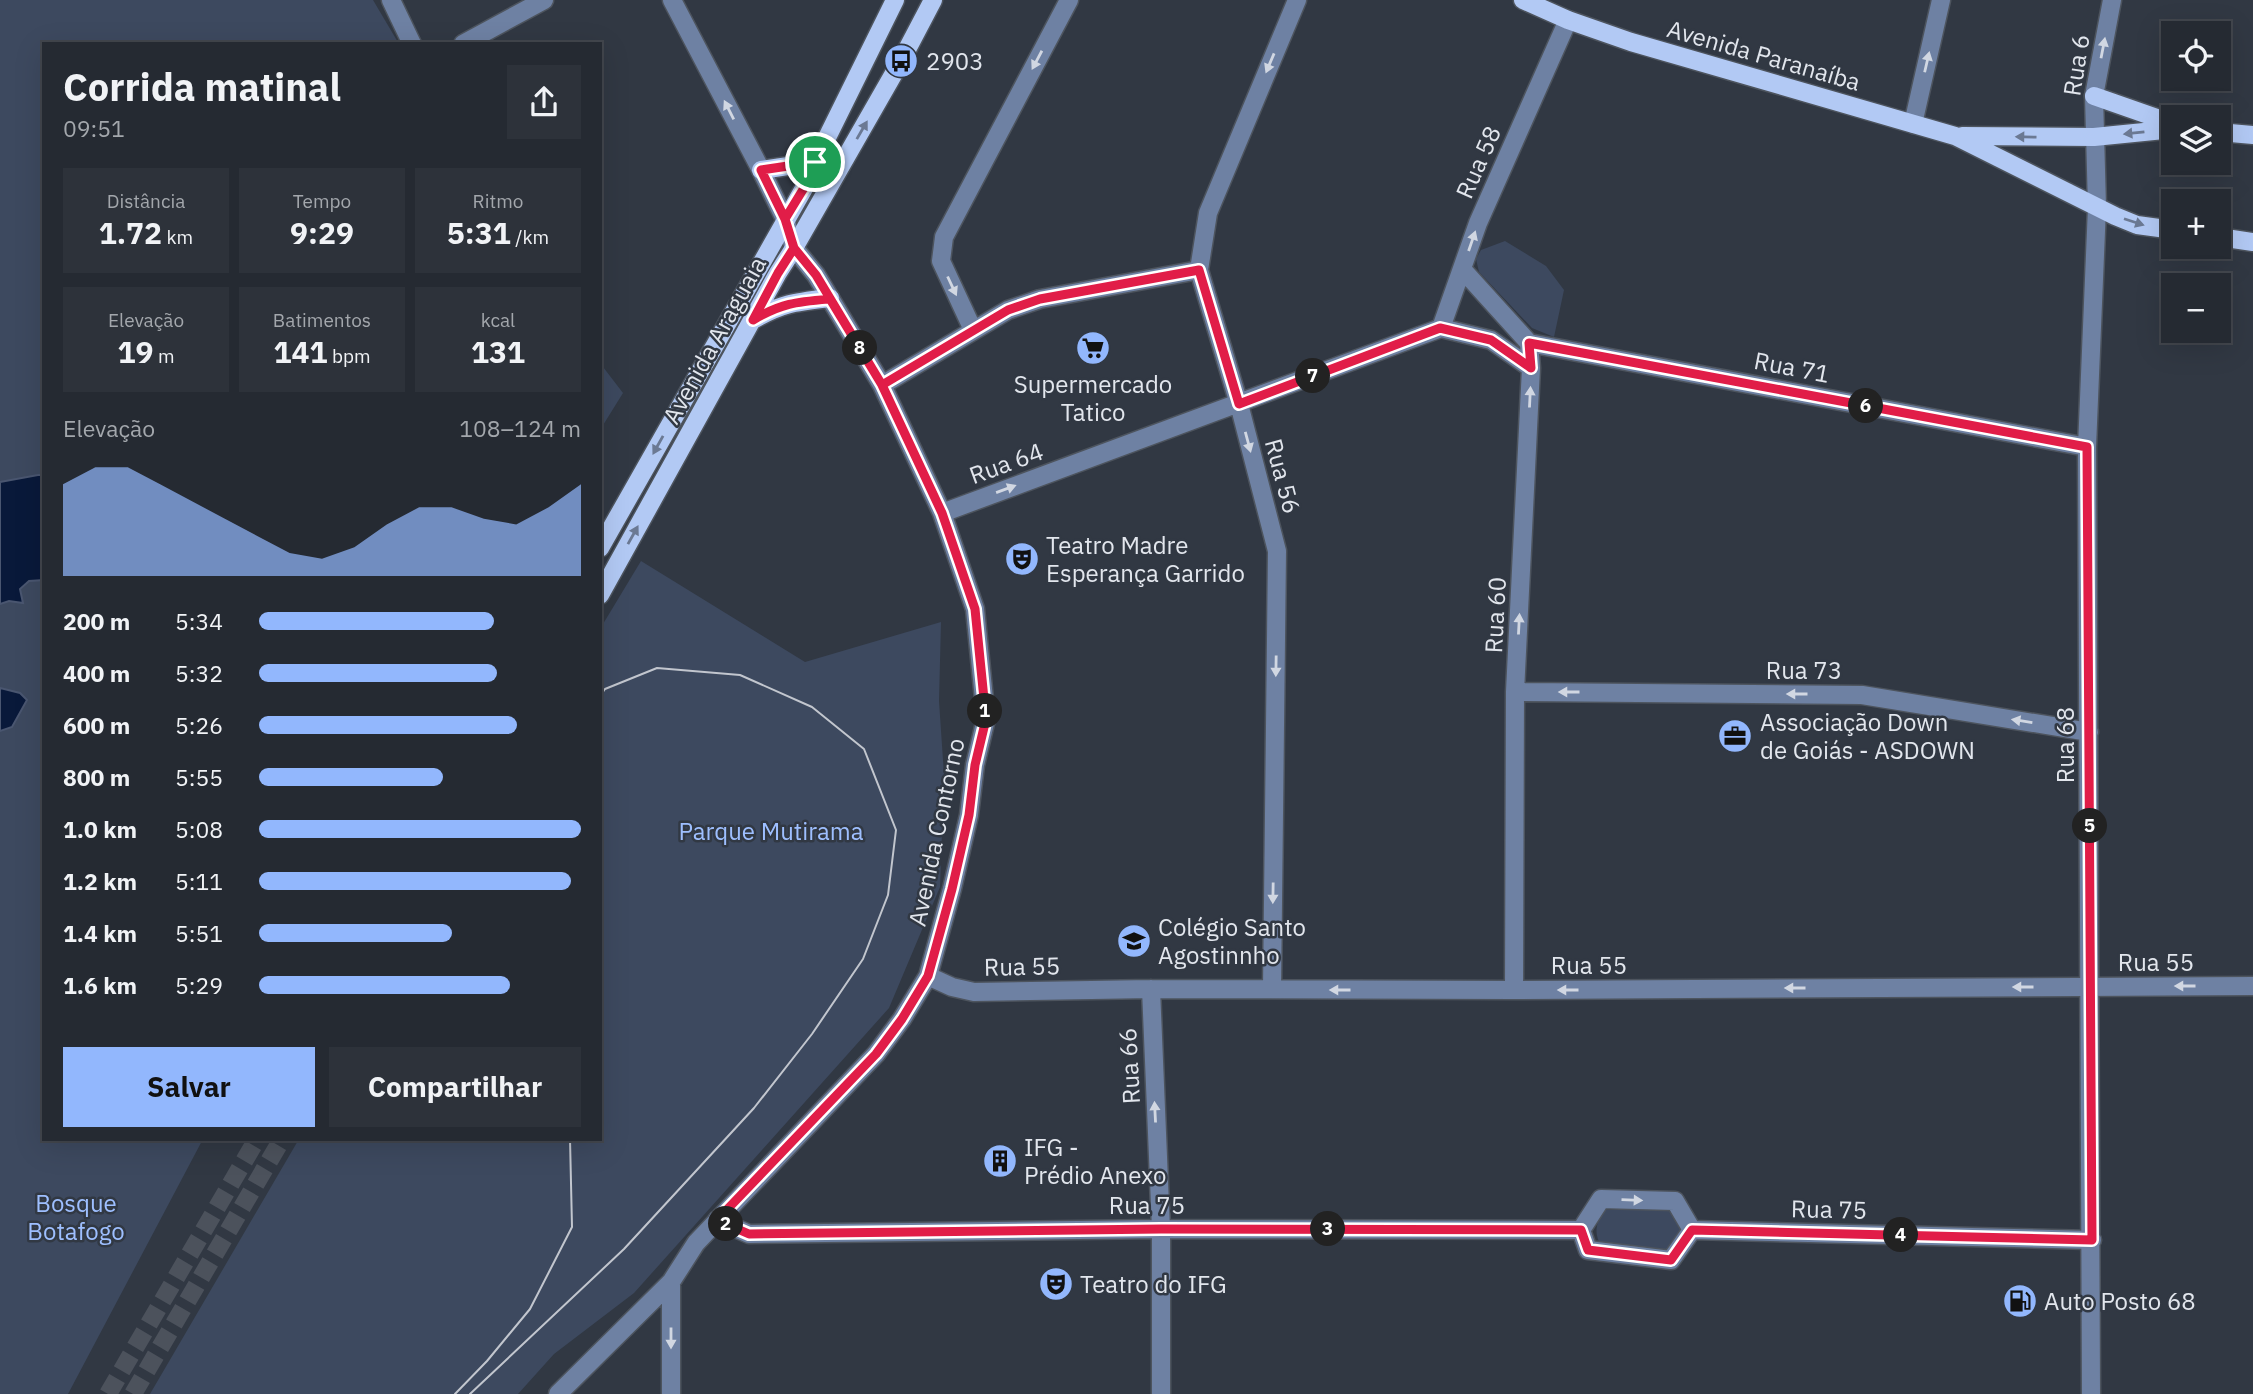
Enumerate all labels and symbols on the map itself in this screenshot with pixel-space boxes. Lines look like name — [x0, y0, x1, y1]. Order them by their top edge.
street label: Avenida Paranaíba — [1664, 12, 1865, 98]
street label: Rua 6 — [2055, 32, 2097, 98]
one-way arrow — [2097, 37, 2108, 59]
bus stop icon: 2903 — [882, 42, 920, 80]
place label: 2903 — [926, 45, 984, 77]
one-way arrow — [1032, 50, 1043, 70]
one-way arrow — [1922, 51, 1933, 73]
one-way arrow — [1265, 53, 1276, 74]
one-way arrow — [724, 99, 736, 119]
one-way arrow — [856, 121, 868, 140]
street label: Rua 58 — [1448, 121, 1508, 203]
one-way arrow — [2123, 128, 2145, 139]
one-way arrow — [2015, 131, 2037, 143]
pin — [785, 132, 845, 192]
one-way arrow — [2123, 217, 2144, 228]
one-way arrow — [1466, 230, 1477, 251]
street label: Avenida Araguaia — [655, 251, 773, 429]
one-way arrow — [947, 276, 958, 296]
supermarket icon: Supermercado Tatico — [1074, 329, 1112, 367]
pin: 8 — [842, 330, 878, 366]
street label: Rua 71 — [1752, 344, 1832, 390]
pin: 7 — [1296, 358, 1330, 394]
place label: Supermercado Tatico — [1014, 368, 1172, 428]
one-way arrow — [1525, 385, 1536, 407]
pin: 6 — [1848, 388, 1884, 424]
one-way arrow — [1244, 432, 1254, 453]
street label: Rua 64 — [965, 435, 1047, 491]
street label: Rua 56 — [1258, 435, 1308, 517]
one-way arrow — [652, 436, 664, 455]
one-way arrow — [995, 484, 1016, 495]
one-way arrow — [627, 525, 639, 545]
place label: Teatro Madre Esperança Garrido — [1046, 529, 1245, 589]
theatre icon: Teatro Madre Esperança Garrido — [1003, 540, 1041, 578]
street label: Rua 60 — [1477, 576, 1513, 654]
one-way arrow — [1513, 613, 1524, 635]
street label: Rua 73 — [1766, 654, 1842, 686]
one-way arrow — [1270, 655, 1282, 677]
one-way arrow — [1558, 687, 1580, 698]
one-way arrow — [1785, 688, 1807, 700]
pin: 1 — [968, 694, 1002, 728]
place label: Associação Down de Goiás - ASDOWN — [1760, 706, 1975, 766]
street label: Rua 68 — [2049, 707, 2081, 783]
one-way arrow — [2011, 715, 2033, 726]
office icon: Associação Down de Goiás - ASDOWN — [1716, 717, 1754, 755]
street label: Avenida Contorno — [900, 735, 972, 929]
pin: 5 — [2072, 808, 2108, 844]
park label: Parque Mutirama — [678, 815, 864, 847]
one-way arrow — [1267, 882, 1279, 904]
place label: Colégio Santo Agostinnho — [1158, 911, 1306, 971]
school or university icon: Colégio Santo Agostinnho — [1115, 922, 1153, 960]
street label: Rua 55 — [2118, 946, 2194, 978]
street label: Rua 55 — [984, 949, 1060, 983]
street label: Rua 55 — [1551, 949, 1627, 981]
one-way arrow — [2174, 980, 2196, 992]
one-way arrow — [2011, 981, 2033, 993]
one-way arrow — [1784, 982, 1806, 994]
one-way arrow — [1329, 984, 1351, 995]
one-way arrow — [1556, 984, 1578, 996]
street label: Rua 66 — [1111, 1027, 1147, 1105]
one-way arrow — [1150, 1101, 1161, 1123]
place label: IFG - Prédio Anexo — [1024, 1131, 1166, 1191]
building icon: IFG - Prédio Anexo — [981, 1142, 1019, 1180]
park label: Bosque Botafogo — [27, 1187, 125, 1247]
street label: Rua 75 — [1109, 1189, 1185, 1221]
street label: Rua 75 — [1791, 1192, 1867, 1226]
one-way arrow — [1622, 1195, 1644, 1206]
pin: 2 — [708, 1206, 744, 1242]
pin: 3 — [1310, 1212, 1346, 1246]
pin: 4 — [1884, 1218, 1918, 1252]
theatre icon: Teatro do IFG — [1037, 1265, 1075, 1303]
place label: Teatro do IFG — [1080, 1268, 1227, 1300]
fuel station icon: Auto Posto 68 — [2001, 1282, 2039, 1320]
place label: Auto Posto 68 — [2044, 1285, 2196, 1317]
one-way arrow — [665, 1327, 677, 1349]

